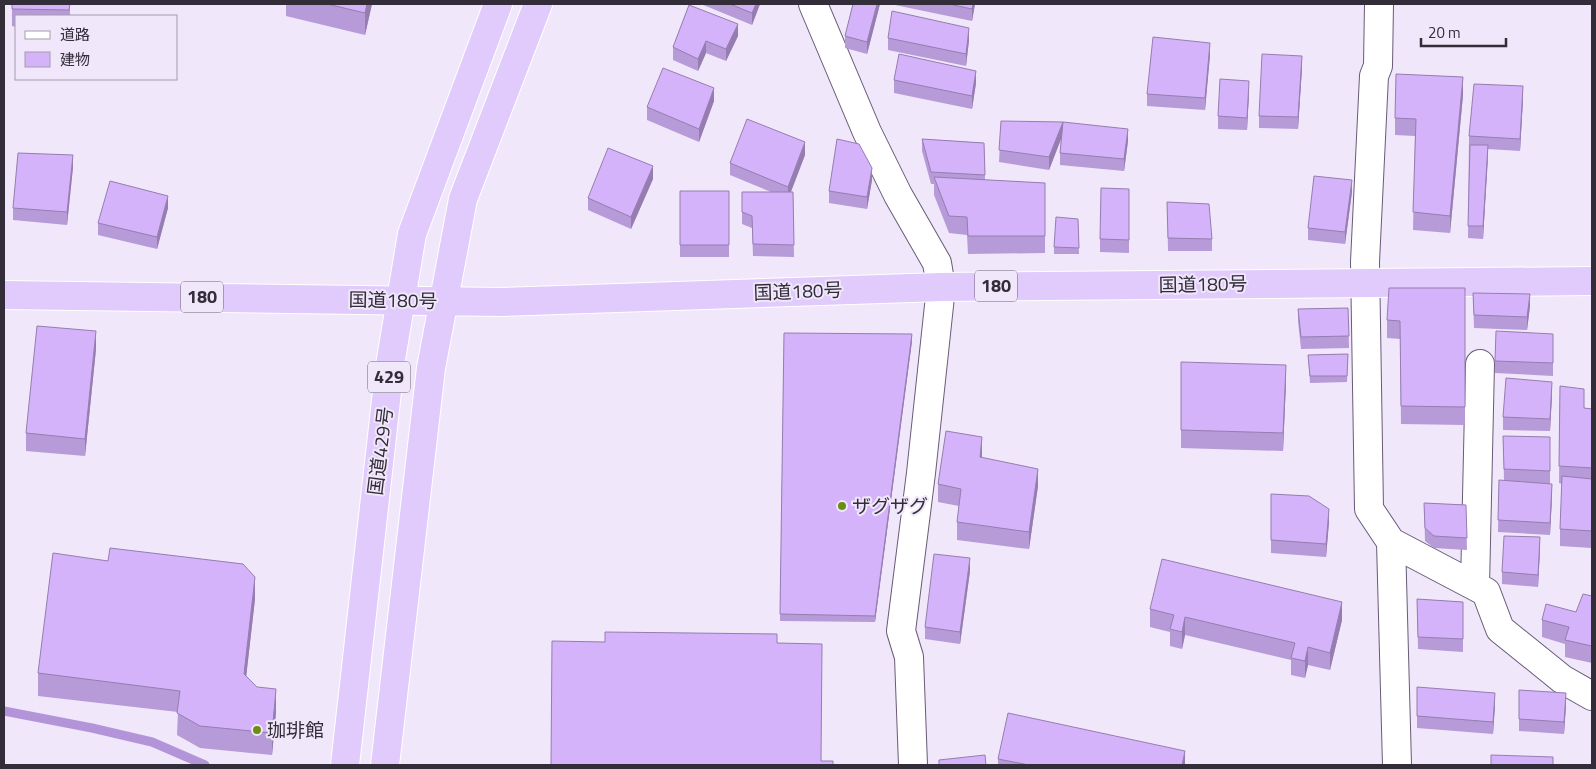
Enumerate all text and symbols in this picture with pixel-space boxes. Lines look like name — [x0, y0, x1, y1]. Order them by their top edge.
legend — [15, 15, 178, 80]
scale bar — [1421, 15, 1506, 47]
text: 20 m — [1428, 21, 1461, 44]
text: 道路 — [60, 23, 90, 46]
text: 建物 — [60, 48, 90, 71]
street label: 国道180号 — [1158, 268, 1248, 299]
road number: 180 — [975, 270, 1017, 302]
street label: 国道180号 — [753, 274, 843, 307]
road number: 180 — [181, 282, 223, 312]
street label: 国道180号 — [348, 284, 438, 315]
road number: 429 — [368, 362, 410, 392]
street label: 国道429号 — [360, 405, 399, 497]
place label: ザグザグ — [852, 491, 928, 520]
marker: ザグザグ — [836, 500, 848, 512]
place label: 珈琲館 — [267, 715, 324, 744]
marker: 珈琲館 — [251, 724, 263, 736]

